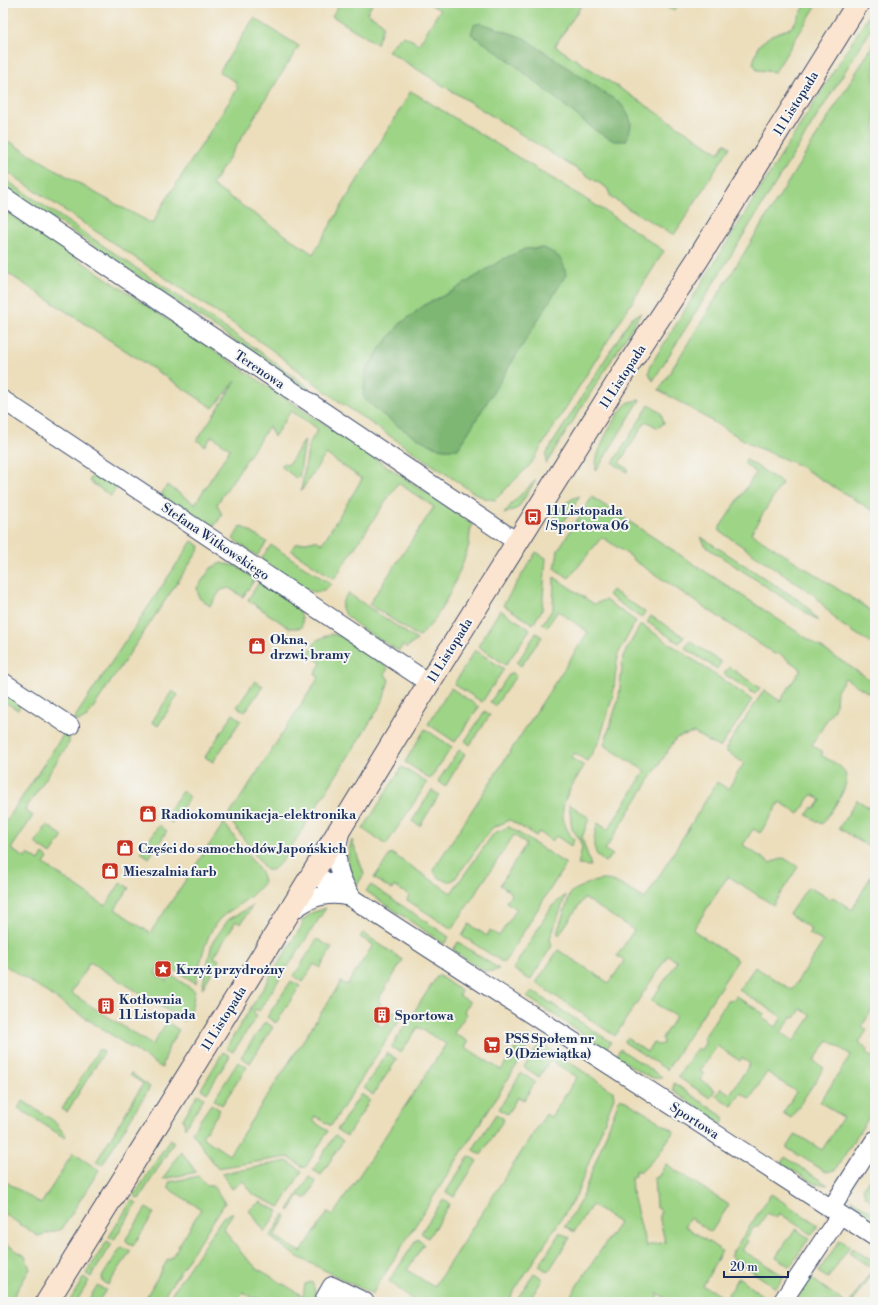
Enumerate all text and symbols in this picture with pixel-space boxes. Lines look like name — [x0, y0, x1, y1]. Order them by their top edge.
street label: 11 Listopada — [770, 68, 822, 139]
street label: 11 Listopada — [596, 341, 650, 411]
street label: Terenowa — [231, 347, 288, 393]
street label: Stefana Witkowskiego — [158, 500, 273, 584]
place label: 11 Listopada / Sportowa 06 — [545, 503, 629, 534]
bus stop icon: 11 Listopada / Sportowa 06 — [523, 507, 543, 527]
street label: 11 Listopada — [424, 615, 476, 686]
place label: Okna, drzwi, bramy — [270, 632, 351, 663]
shop icon: Okna, drzwi, bramy — [247, 636, 267, 656]
shop icon: Radiokomunikacja-elektronika — [138, 804, 158, 824]
place label: Radiokomunikacja-elektronika — [161, 807, 357, 823]
shop icon: Części do samochodów Japońskich — [115, 838, 135, 858]
place label: Części do samochodów Japońskich — [138, 841, 346, 857]
shop icon: Mieszalnia farb — [100, 861, 120, 881]
place label: Mieszalnia farb — [123, 864, 217, 880]
place icon: Krzyż przydrożny — [153, 959, 173, 979]
place label: Krzyż przydrożny — [176, 962, 285, 978]
street label: 11 Listopada — [198, 983, 250, 1054]
place label: Kotłownia 11 Listopada — [119, 992, 197, 1023]
building icon: Kotłownia 11 Listopada — [96, 996, 116, 1016]
building icon: Sportowa — [372, 1005, 392, 1025]
place label: Sportowa — [395, 1008, 454, 1024]
place label: PSS Społem nr 9 (Dziewiątka) — [505, 1031, 595, 1062]
supermarket icon: PSS Społem nr 9 (Dziewiątka) — [482, 1035, 502, 1055]
street label: Sportowa — [667, 1099, 722, 1143]
scale bar — [724, 1253, 788, 1279]
text: 20 m — [730, 1260, 758, 1275]

